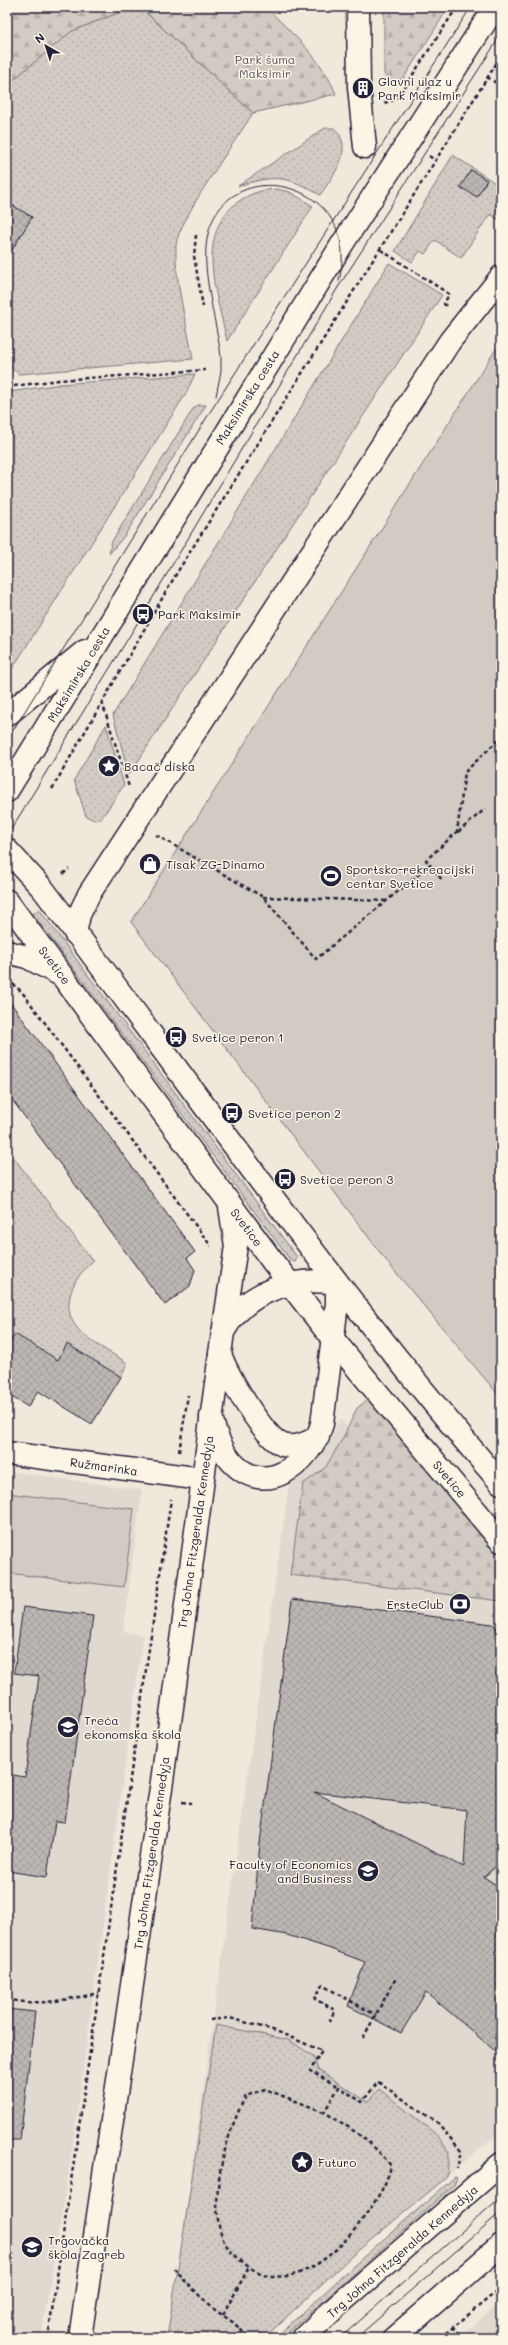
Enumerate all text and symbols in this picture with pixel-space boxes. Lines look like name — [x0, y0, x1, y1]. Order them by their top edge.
north arrow — [26, 26, 66, 66]
text: N — [31, 29, 47, 46]
park label: Park šuma Maksimir — [235, 51, 295, 81]
place label: Glavni ulaz u Park Maksimir — [378, 73, 461, 103]
building icon: Glavni ulaz u Park Maksimir — [350, 75, 376, 101]
street label: Maksimirska cesta — [211, 347, 283, 447]
bus stop icon: Park Maksimir — [130, 601, 156, 627]
place label: Park Maksimir — [158, 606, 241, 622]
street label: Maksimirska cesta — [43, 623, 113, 725]
place icon: Bacač diska — [96, 753, 122, 779]
place label: Bacač diska — [124, 758, 195, 774]
shop icon: Tisak ZG-Dinamo — [137, 851, 163, 877]
place label: Tisak ZG-Dinamo — [166, 856, 265, 872]
place label: Sportsko-rekreacijski centar Svetice — [346, 861, 474, 891]
sports icon: Sportsko-rekreacijski centar Svetice — [318, 863, 344, 889]
street label: Svetice — [35, 943, 75, 987]
bus stop icon: Svetice peron 1 — [163, 1024, 189, 1050]
place label: Svetice peron 1 — [192, 1029, 284, 1045]
bus stop icon: Svetice peron 2 — [219, 1100, 245, 1126]
place label: Svetice peron 2 — [248, 1105, 341, 1121]
bus stop icon: Svetice peron 3 — [272, 1166, 298, 1192]
place label: Svetice peron 3 — [300, 1171, 393, 1187]
street label: Svetice — [227, 1205, 267, 1249]
street label: Trg Johna Fitzgeralda Kennedyja — [174, 1434, 216, 1630]
street label: Ružmarinka — [69, 1453, 139, 1479]
street label: Svetice — [430, 1457, 470, 1501]
bank icon: ErsteClub — [447, 1591, 473, 1617]
place label: ErsteClub — [387, 1596, 444, 1612]
place label: Treća ekonomska škola — [84, 1712, 182, 1742]
school or university icon: Treća ekonomska škola — [55, 1714, 81, 1740]
street label: Trg Johna Fitzgeralda Kennedyja — [130, 1755, 172, 1951]
place label: Faculty of Economics and Business — [229, 1856, 352, 1886]
school or university icon: Faculty of Economics and Business — [355, 1858, 381, 1884]
place icon: Futuro — [289, 2149, 315, 2175]
place label: Futuro — [318, 2154, 356, 2170]
street label: Trg Johna Fitzgeralda Kennedyja — [323, 2181, 481, 2321]
place label: Trgovačka škola Zagreb — [48, 2232, 125, 2262]
school or university icon: Trgovačka škola Zagreb — [19, 2234, 45, 2260]

